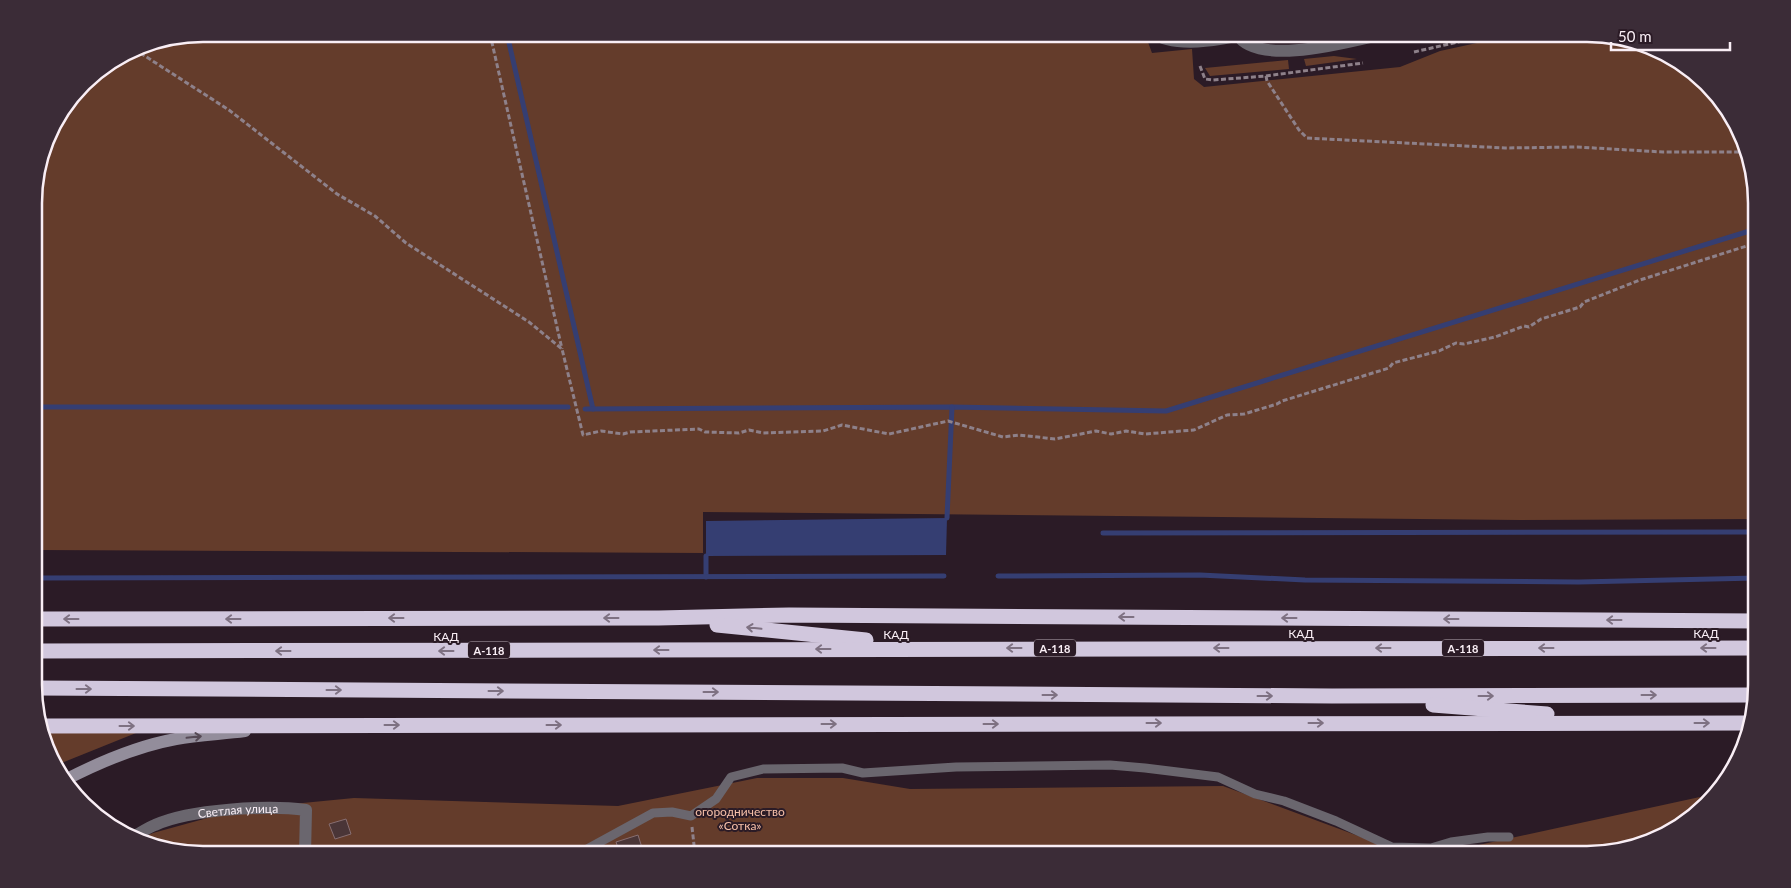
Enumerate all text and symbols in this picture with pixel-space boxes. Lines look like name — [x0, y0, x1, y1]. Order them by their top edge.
scale bar — [1611, 20, 1730, 52]
text: 50 m — [1618, 27, 1652, 45]
one-way arrow — [1118, 612, 1134, 622]
one-way arrow — [388, 613, 404, 623]
one-way arrow — [603, 613, 619, 623]
one-way arrow — [1281, 613, 1297, 623]
one-way arrow — [63, 614, 79, 624]
one-way arrow — [225, 614, 242, 624]
one-way arrow — [1443, 614, 1460, 624]
one-way arrow — [1606, 615, 1622, 625]
one-way arrow — [747, 624, 763, 633]
street label: КАД — [1288, 626, 1314, 641]
street label: КАД — [1693, 626, 1719, 641]
street label: КАД — [883, 627, 909, 642]
street label: КАД — [433, 629, 459, 644]
road number: А-118 — [1034, 640, 1076, 656]
road number: А-118 — [1442, 640, 1484, 656]
road number: А-118 — [468, 642, 510, 658]
one-way arrow — [1006, 643, 1022, 653]
one-way arrow — [1213, 643, 1230, 653]
one-way arrow — [1376, 643, 1392, 653]
one-way arrow — [1538, 643, 1554, 653]
one-way arrow — [1701, 643, 1717, 653]
one-way arrow — [815, 644, 832, 654]
one-way arrow — [653, 645, 669, 655]
one-way arrow — [275, 646, 292, 656]
one-way arrow — [438, 646, 454, 656]
one-way arrow — [76, 684, 92, 694]
one-way arrow — [326, 685, 342, 695]
one-way arrow — [488, 686, 504, 696]
one-way arrow — [703, 687, 719, 697]
one-way arrow — [1042, 690, 1058, 699]
one-way arrow — [1640, 690, 1656, 700]
one-way arrow — [1256, 691, 1273, 701]
one-way arrow — [1478, 691, 1494, 701]
one-way arrow — [1146, 718, 1162, 728]
one-way arrow — [1308, 718, 1324, 728]
one-way arrow — [1694, 718, 1710, 728]
one-way arrow — [820, 719, 837, 729]
one-way arrow — [983, 719, 999, 729]
one-way arrow — [383, 720, 399, 730]
one-way arrow — [546, 720, 562, 730]
one-way arrow — [118, 721, 134, 731]
one-way arrow — [185, 732, 201, 742]
street label: Светлая улица — [197, 800, 278, 821]
park label: огородничество «Сотка» — [695, 804, 785, 833]

